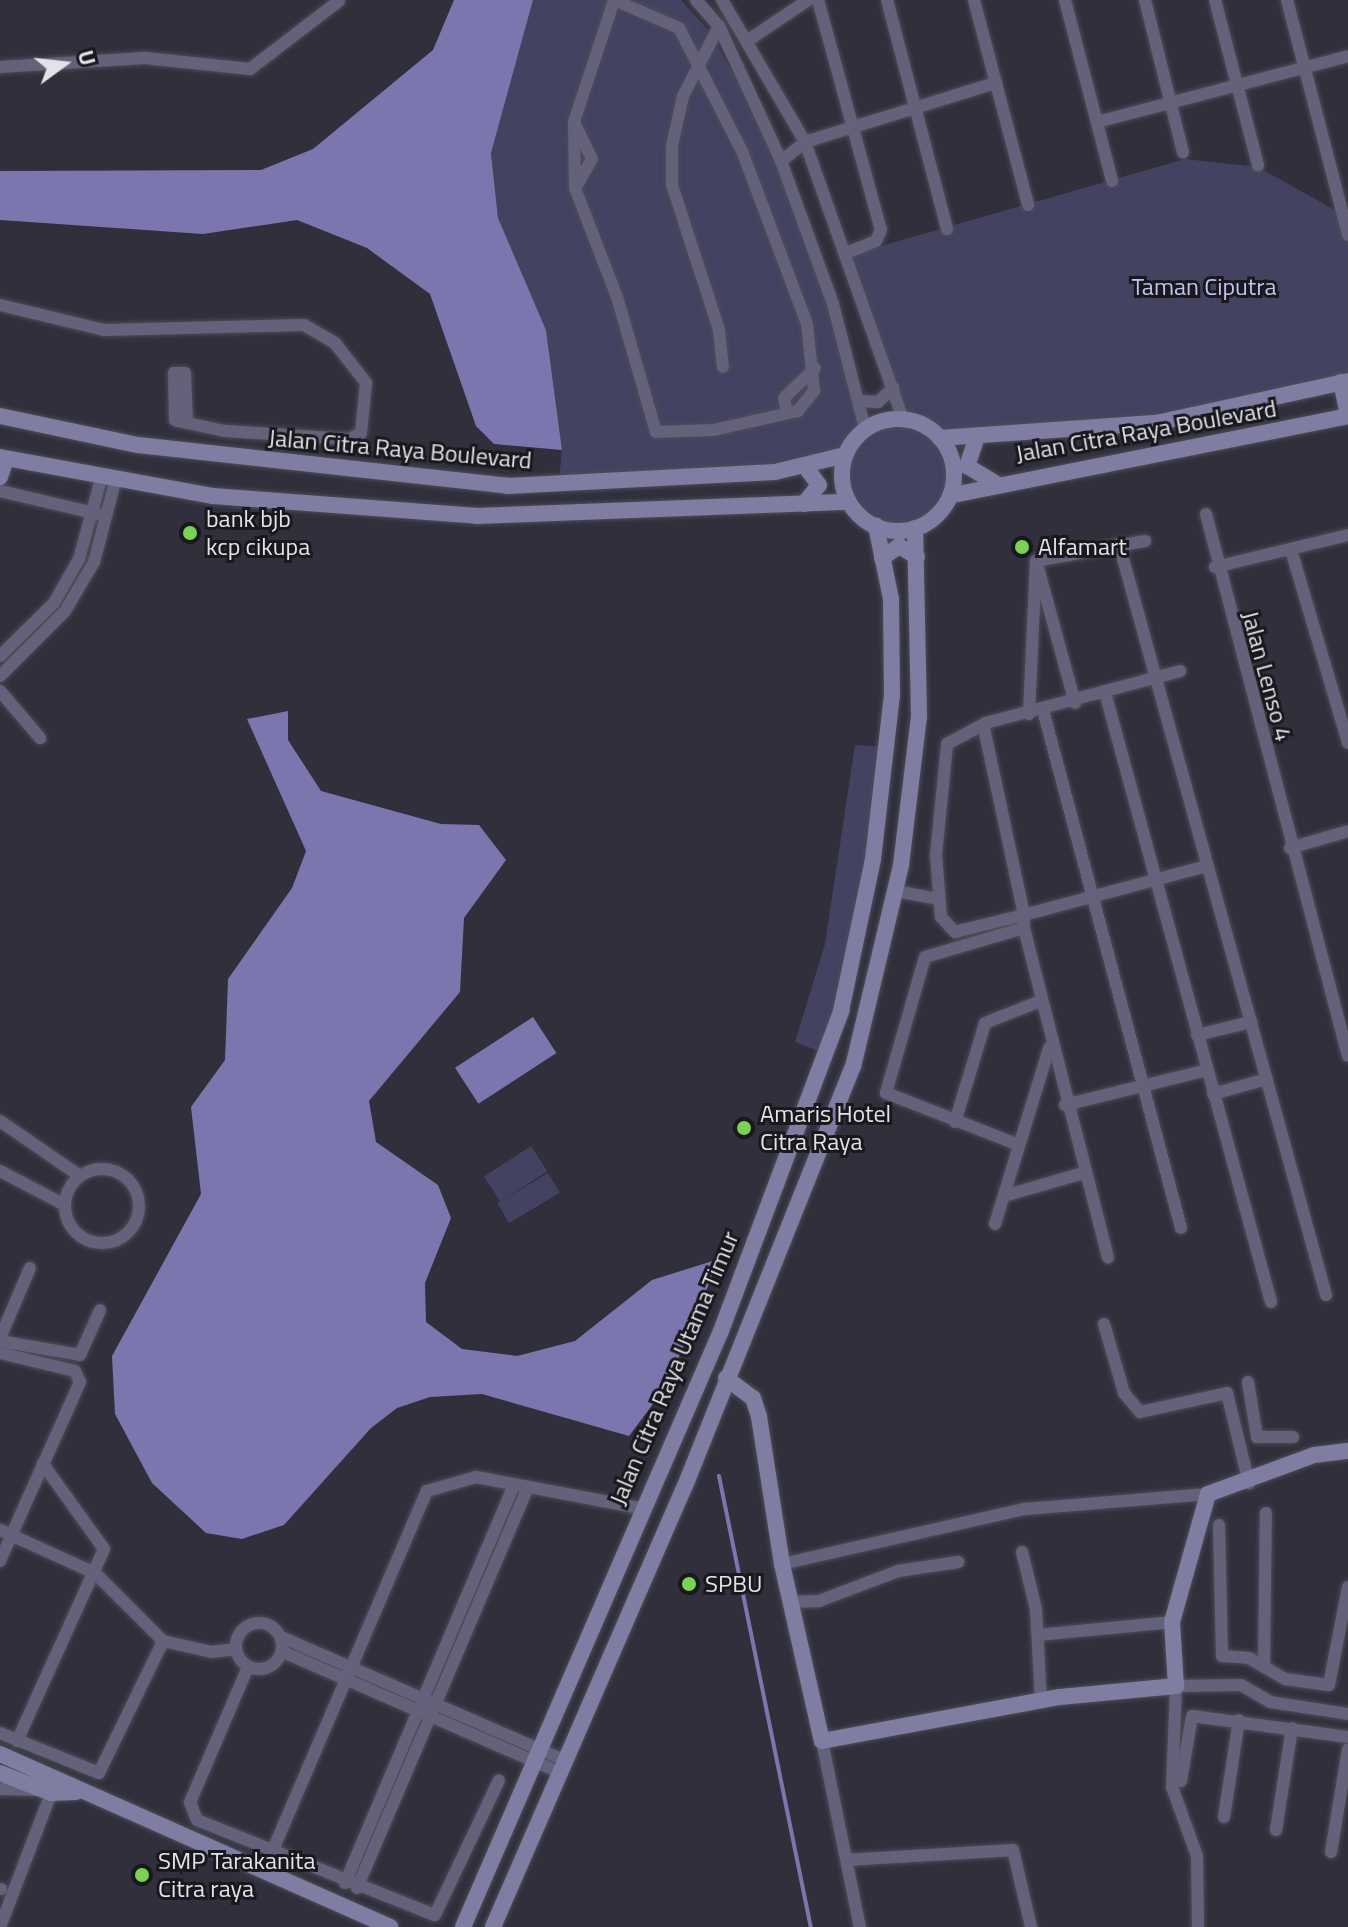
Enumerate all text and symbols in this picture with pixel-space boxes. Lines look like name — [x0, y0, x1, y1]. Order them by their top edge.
north arrow — [24, 24, 104, 104]
text: U — [69, 46, 105, 69]
park label: Taman Ciputra — [1131, 273, 1277, 301]
street label: Jalan Citra Raya Boulevard — [1013, 394, 1279, 468]
street label: Jalan Citra Raya Boulevard — [267, 423, 533, 475]
place label: bank bjb kcp cikupa — [206, 505, 310, 561]
marker: bank bjb kcp cikupa — [181, 524, 199, 542]
place label: Alfamart — [1038, 533, 1127, 561]
marker: Alfamart — [1013, 538, 1031, 556]
street label: Jalan Lenso 4 — [1236, 608, 1298, 744]
place label: Amaris Hotel Citra Raya — [760, 1100, 891, 1156]
marker: Amaris Hotel Citra Raya — [735, 1119, 753, 1137]
street label: Jalan Citra Raya Utama Timur — [603, 1227, 745, 1509]
place label: SPBU — [705, 1570, 762, 1598]
marker: SPBU — [680, 1575, 698, 1593]
place label: SMP Tarakanita Citra raya — [158, 1847, 316, 1903]
marker: SMP Tarakanita Citra raya — [133, 1866, 151, 1884]

